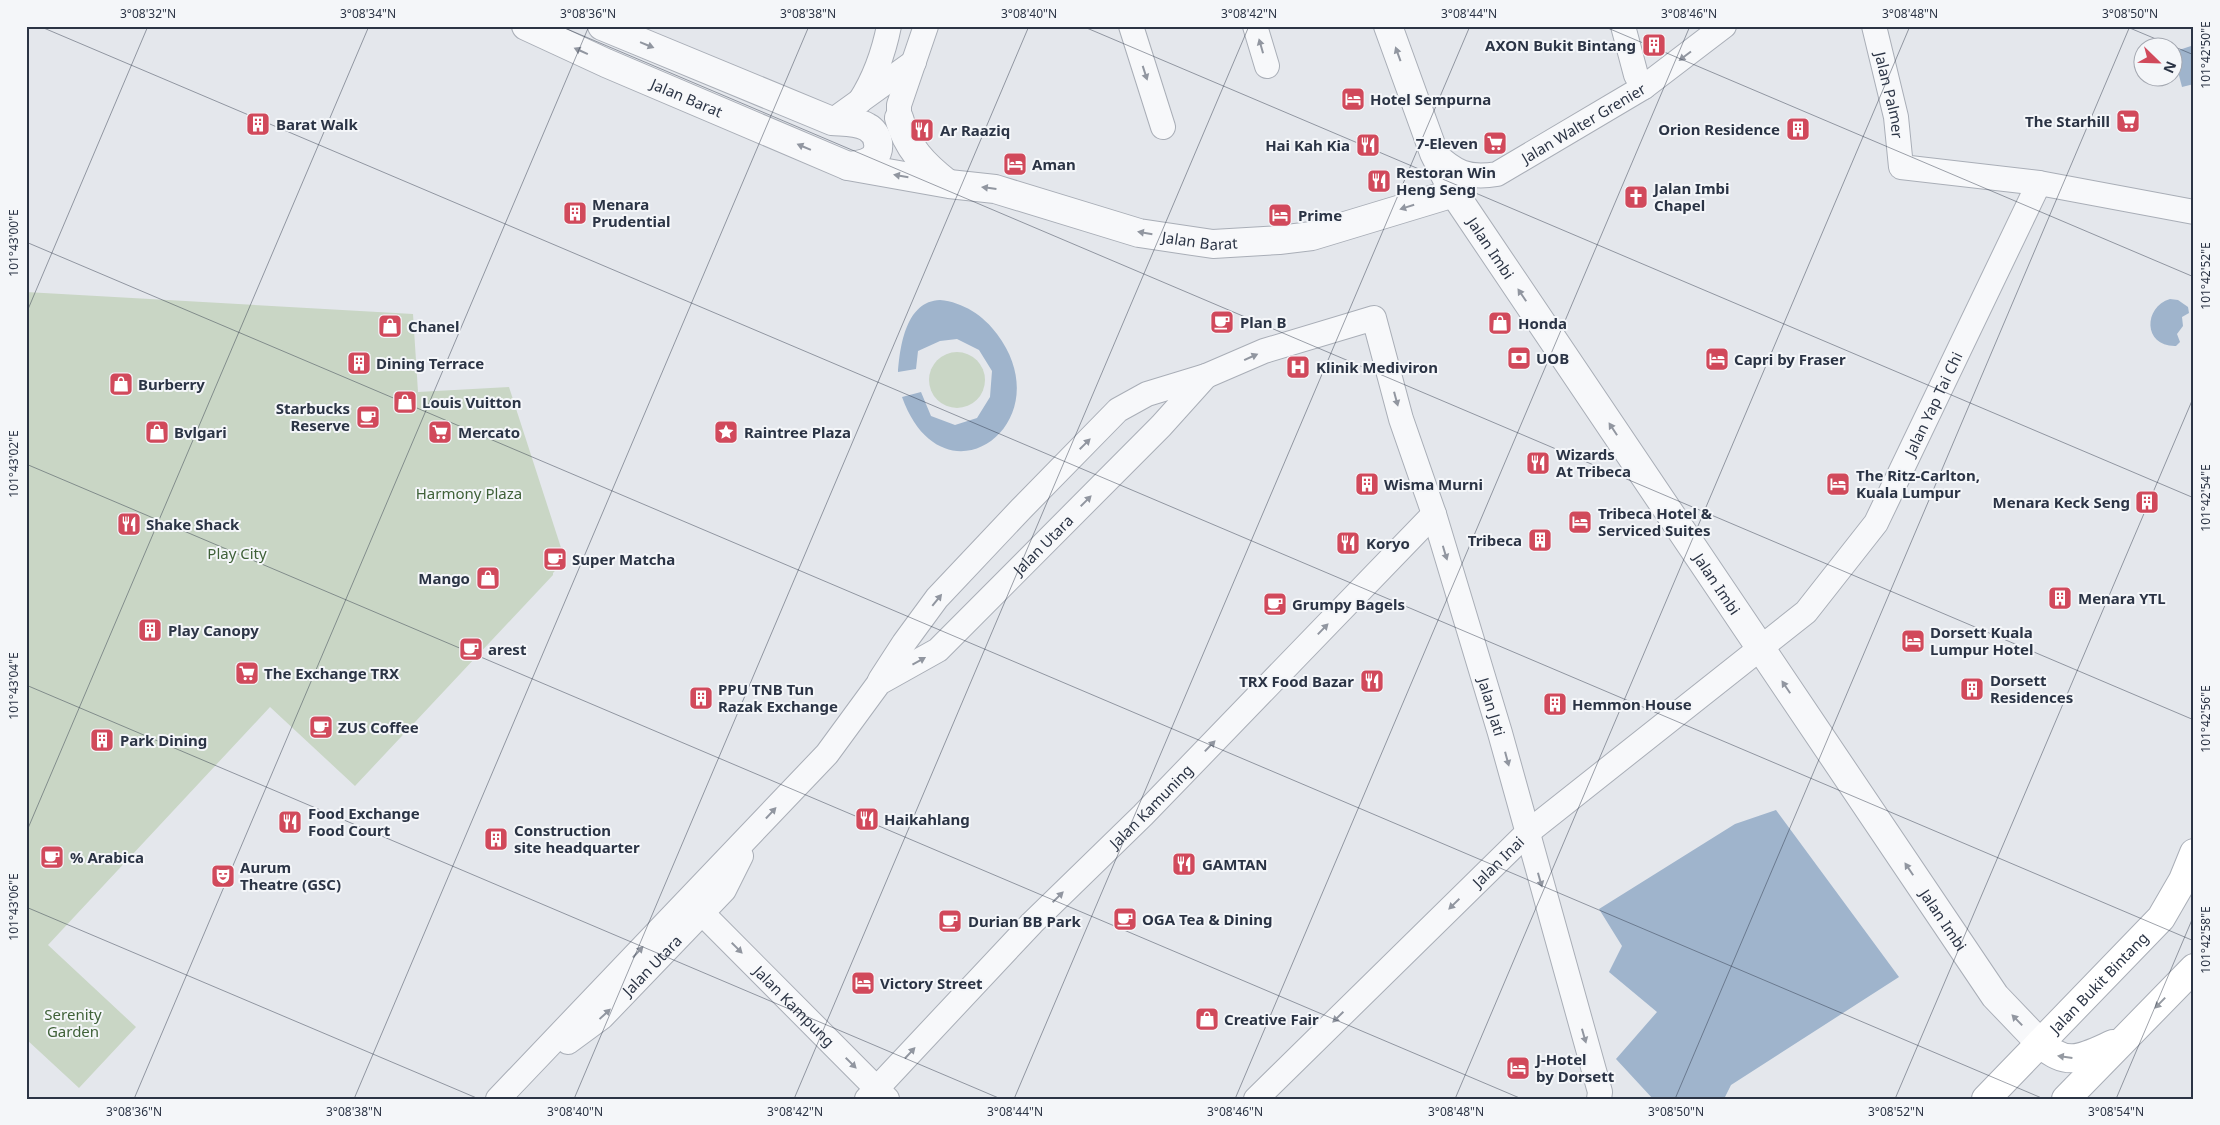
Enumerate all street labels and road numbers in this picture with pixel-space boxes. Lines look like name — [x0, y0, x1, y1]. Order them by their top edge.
street label: Jalan Palmer — [1870, 48, 1908, 139]
street label: Jalan Barat — [646, 73, 726, 122]
street label: Jalan Walter Grenier — [1516, 78, 1649, 168]
street label: Jalan Imbi — [1462, 212, 1519, 283]
street label: Jalan Barat — [1159, 226, 1239, 254]
street label: Jalan Yap Tai Chi — [1899, 348, 1967, 461]
street label: Jalan Utara — [1007, 510, 1077, 580]
street label: Jalan Imbi — [1688, 547, 1745, 619]
street label: Jalan Jati — [1473, 673, 1510, 738]
street label: Jalan Kamuning — [1103, 760, 1197, 854]
street label: Jalan Inai — [1466, 832, 1528, 893]
street label: Jalan Imbi — [1915, 883, 1971, 954]
street label: Jalan Bukit Bintang — [2044, 928, 2152, 1039]
street label: Jalan Utara — [616, 931, 686, 1001]
street label: Jalan Kampung — [748, 960, 839, 1051]

